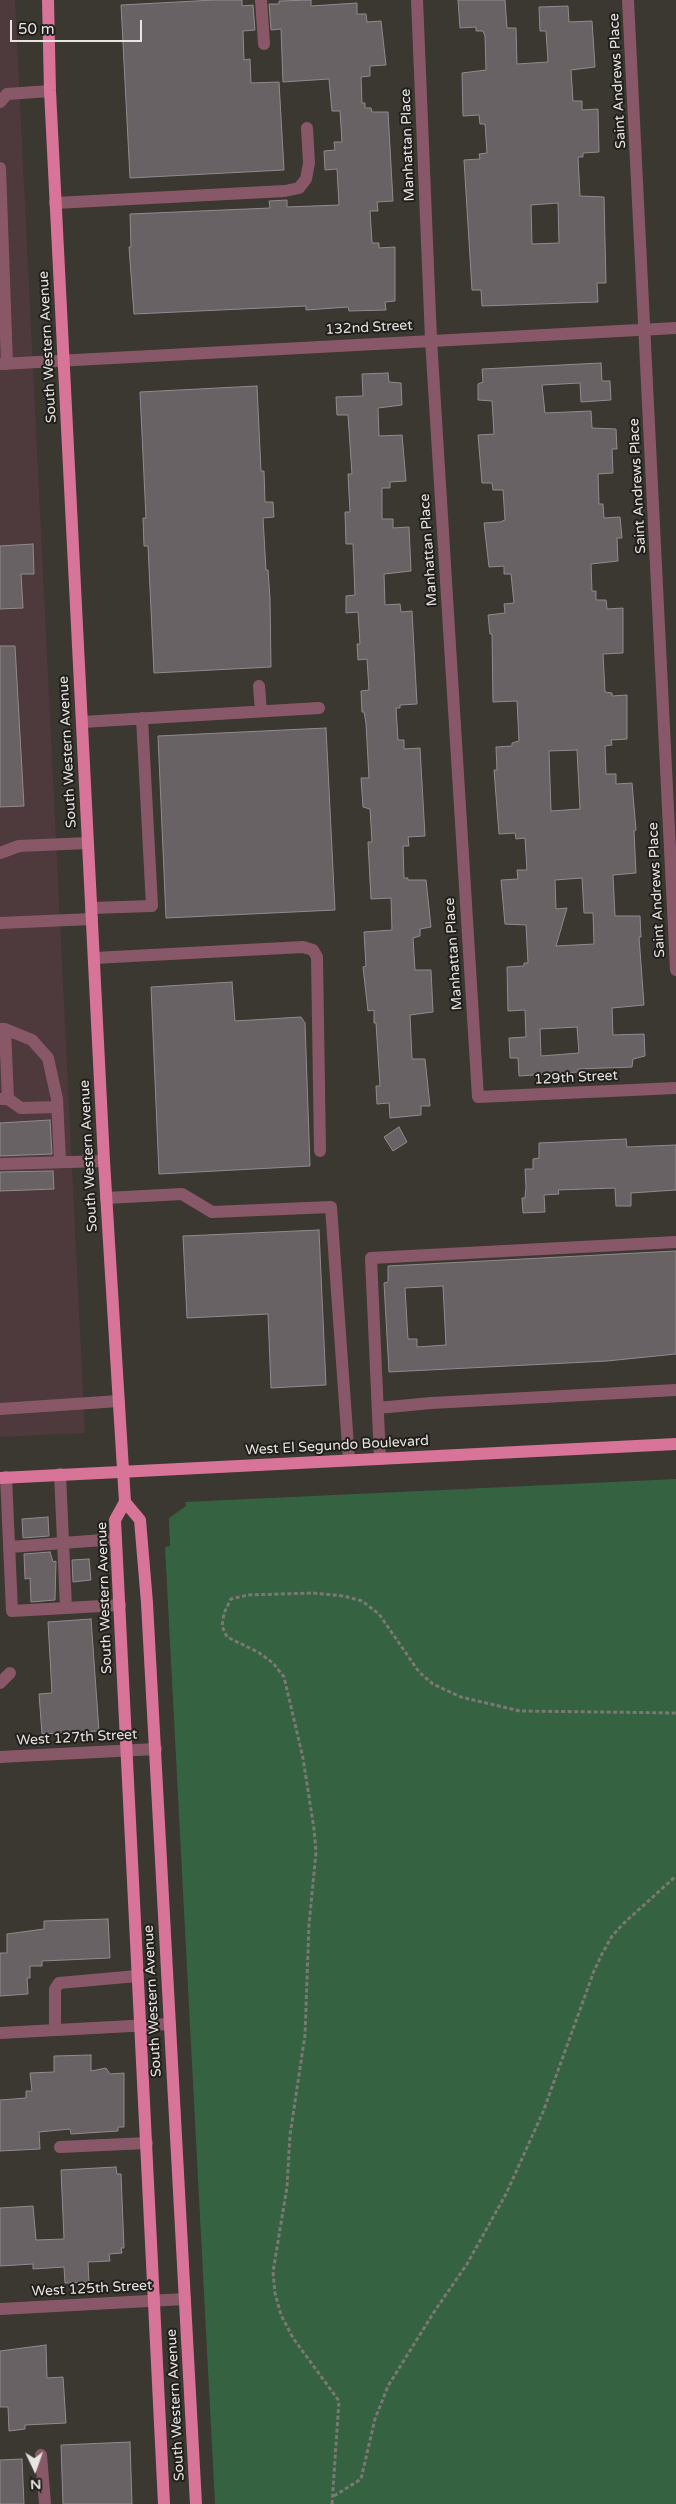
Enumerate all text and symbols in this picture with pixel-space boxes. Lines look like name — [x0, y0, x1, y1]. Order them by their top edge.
scale bar — [12, 10, 145, 42]
street label: Saint Andrews Place — [606, 13, 630, 149]
text: 50 m — [18, 20, 55, 38]
street label: Manhattan Place — [398, 88, 418, 202]
street label: South Western Avenue — [36, 271, 60, 423]
street label: 132nd Street — [325, 317, 413, 339]
street label: Saint Andrews Place — [626, 418, 650, 554]
street label: Manhattan Place — [417, 493, 441, 607]
street label: South Western Avenue — [56, 676, 80, 828]
street label: Saint Andrews Place — [645, 822, 669, 958]
street label: Manhattan Place — [442, 897, 466, 1011]
street label: 129th Street — [534, 1067, 618, 1089]
street label: South Western Avenue — [77, 1080, 101, 1232]
street label: West El Segundo Boulevard — [245, 1433, 429, 1459]
street label: South Western Avenue — [94, 1522, 116, 1674]
street label: West 127th Street — [16, 1726, 138, 1750]
street label: South Western Avenue — [141, 1925, 165, 2077]
street label: West 125th Street — [31, 2277, 153, 2301]
street label: South Western Avenue — [164, 2329, 188, 2481]
north arrow — [10, 2444, 60, 2494]
text: N — [30, 2476, 42, 2493]

